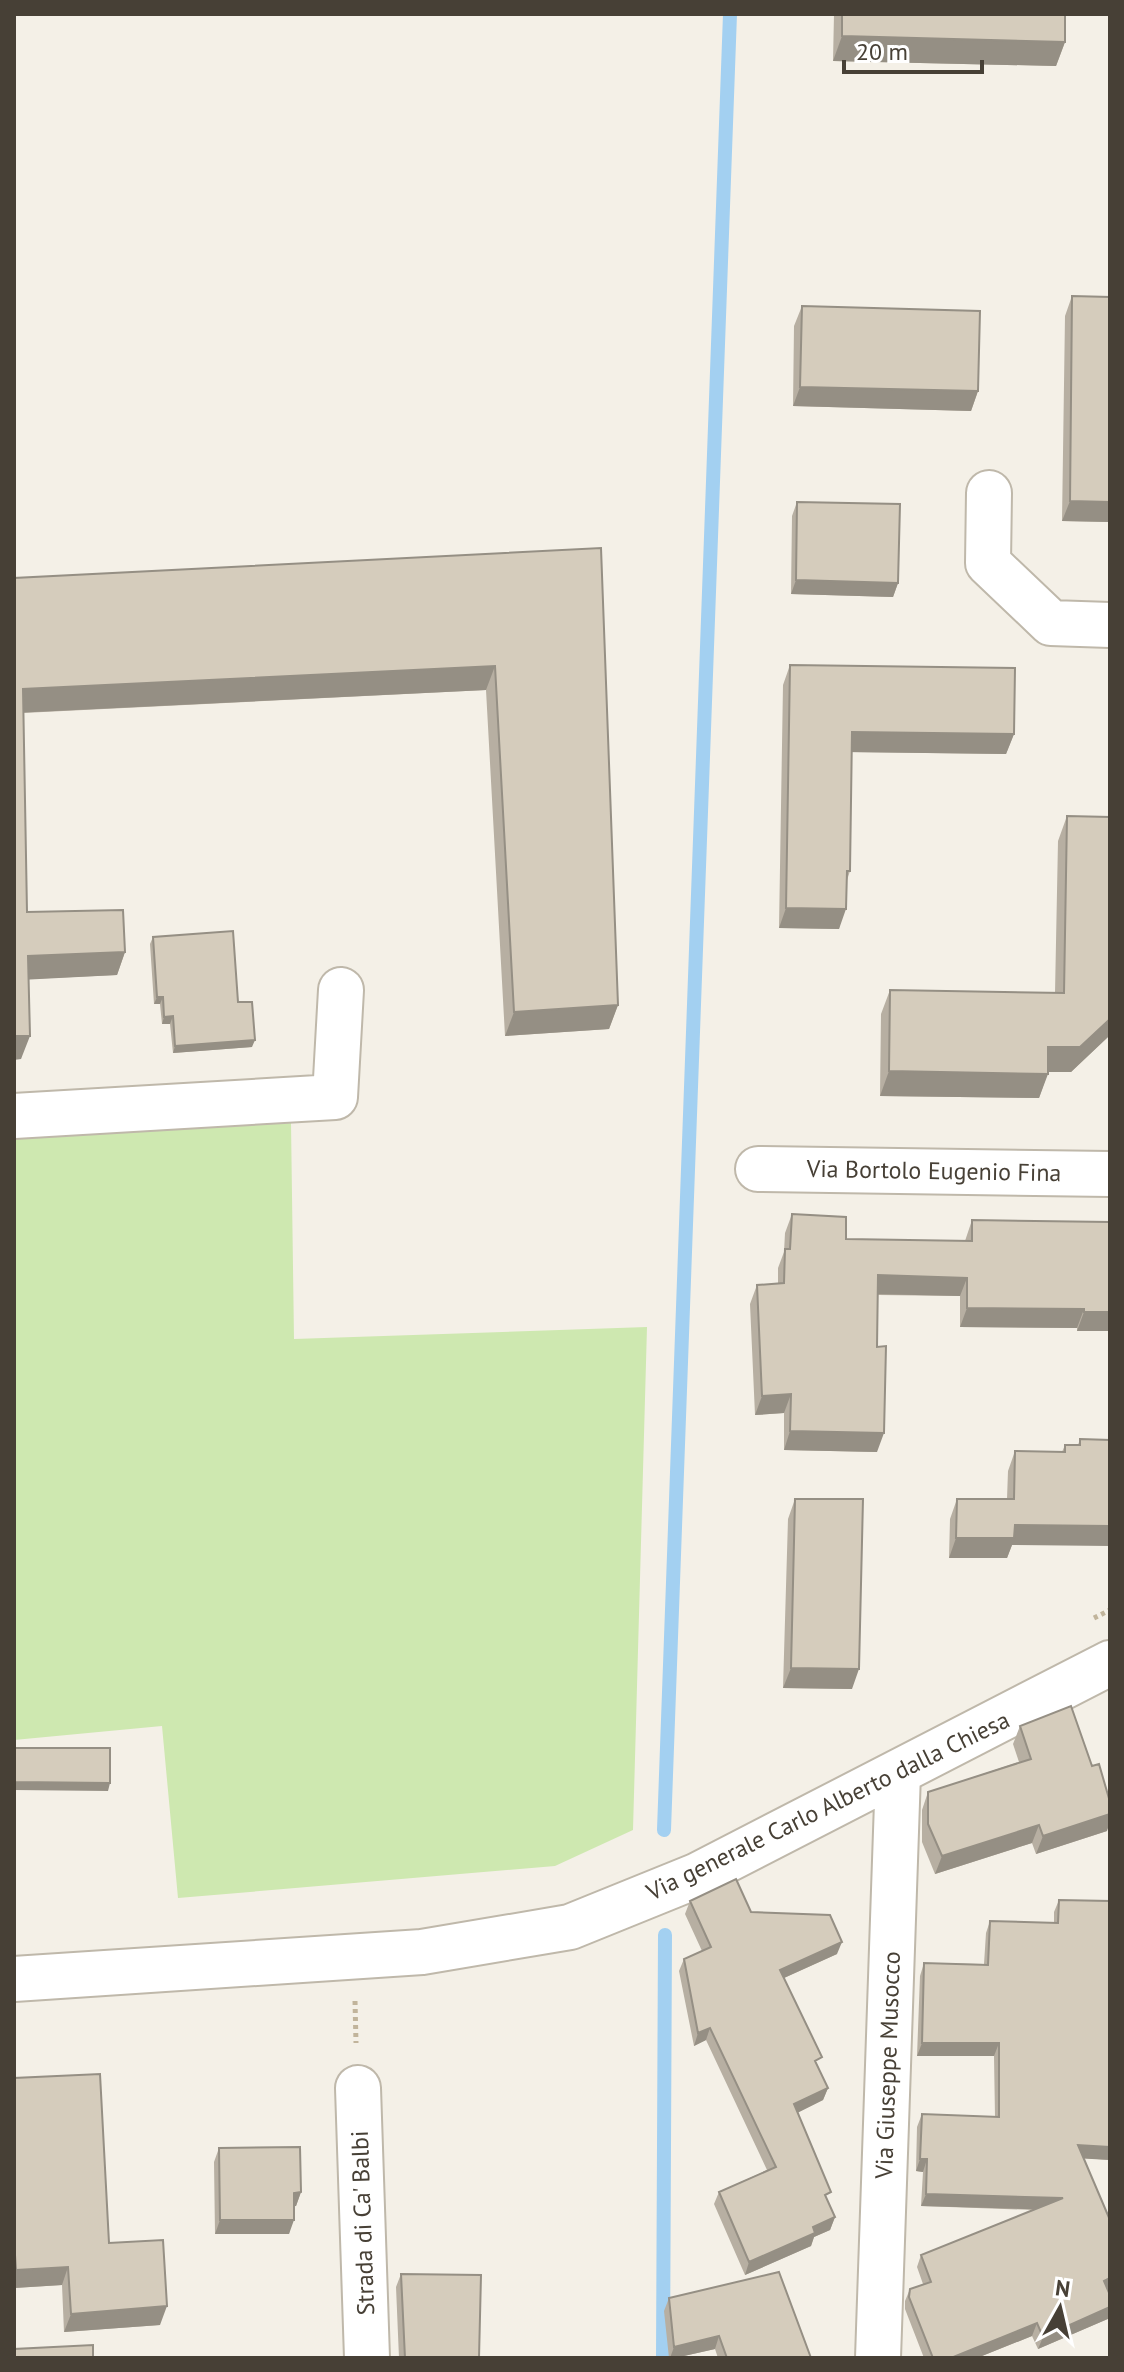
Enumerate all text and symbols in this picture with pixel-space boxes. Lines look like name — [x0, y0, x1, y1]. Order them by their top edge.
scale bar — [844, 24, 982, 74]
text: 20 m — [856, 36, 908, 67]
street label: Via Bortolo Eugenio Fina — [805, 1153, 1062, 1188]
street label: Via generale Carlo Alberto dalla Chiesa — [640, 1704, 1014, 1908]
street label: Via Giuseppe Musocco — [868, 1951, 907, 2180]
street label: Strada di Ca' Balbi — [344, 2130, 381, 2316]
north arrow — [1020, 2268, 1100, 2348]
text: N — [1054, 2273, 1072, 2303]

